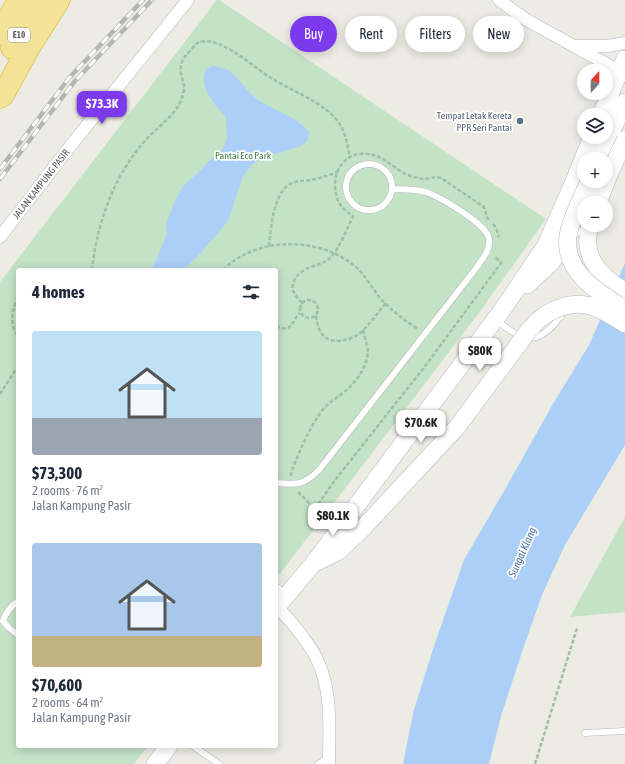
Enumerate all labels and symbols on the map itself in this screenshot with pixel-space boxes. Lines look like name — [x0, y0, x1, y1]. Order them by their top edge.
road number: E10 — [8, 28, 30, 42]
north arrow — [577, 64, 613, 100]
pin: $73.3K — [69, 91, 135, 125]
place label: Tempat Letak Kereta PPR Seri Pantai — [437, 110, 512, 133]
marker: Tempat Letak Kereta PPR Seri Pantai — [515, 116, 525, 126]
street label: JALAN KAMPUNG PASIR — [10, 147, 72, 221]
park label: Pantai Eco Park — [215, 150, 272, 161]
pin: $80K — [456, 338, 504, 372]
pin: $70.6K — [388, 410, 454, 444]
pin: $80.1K — [300, 503, 366, 537]
water label: Sungai Klang — [505, 525, 538, 580]

